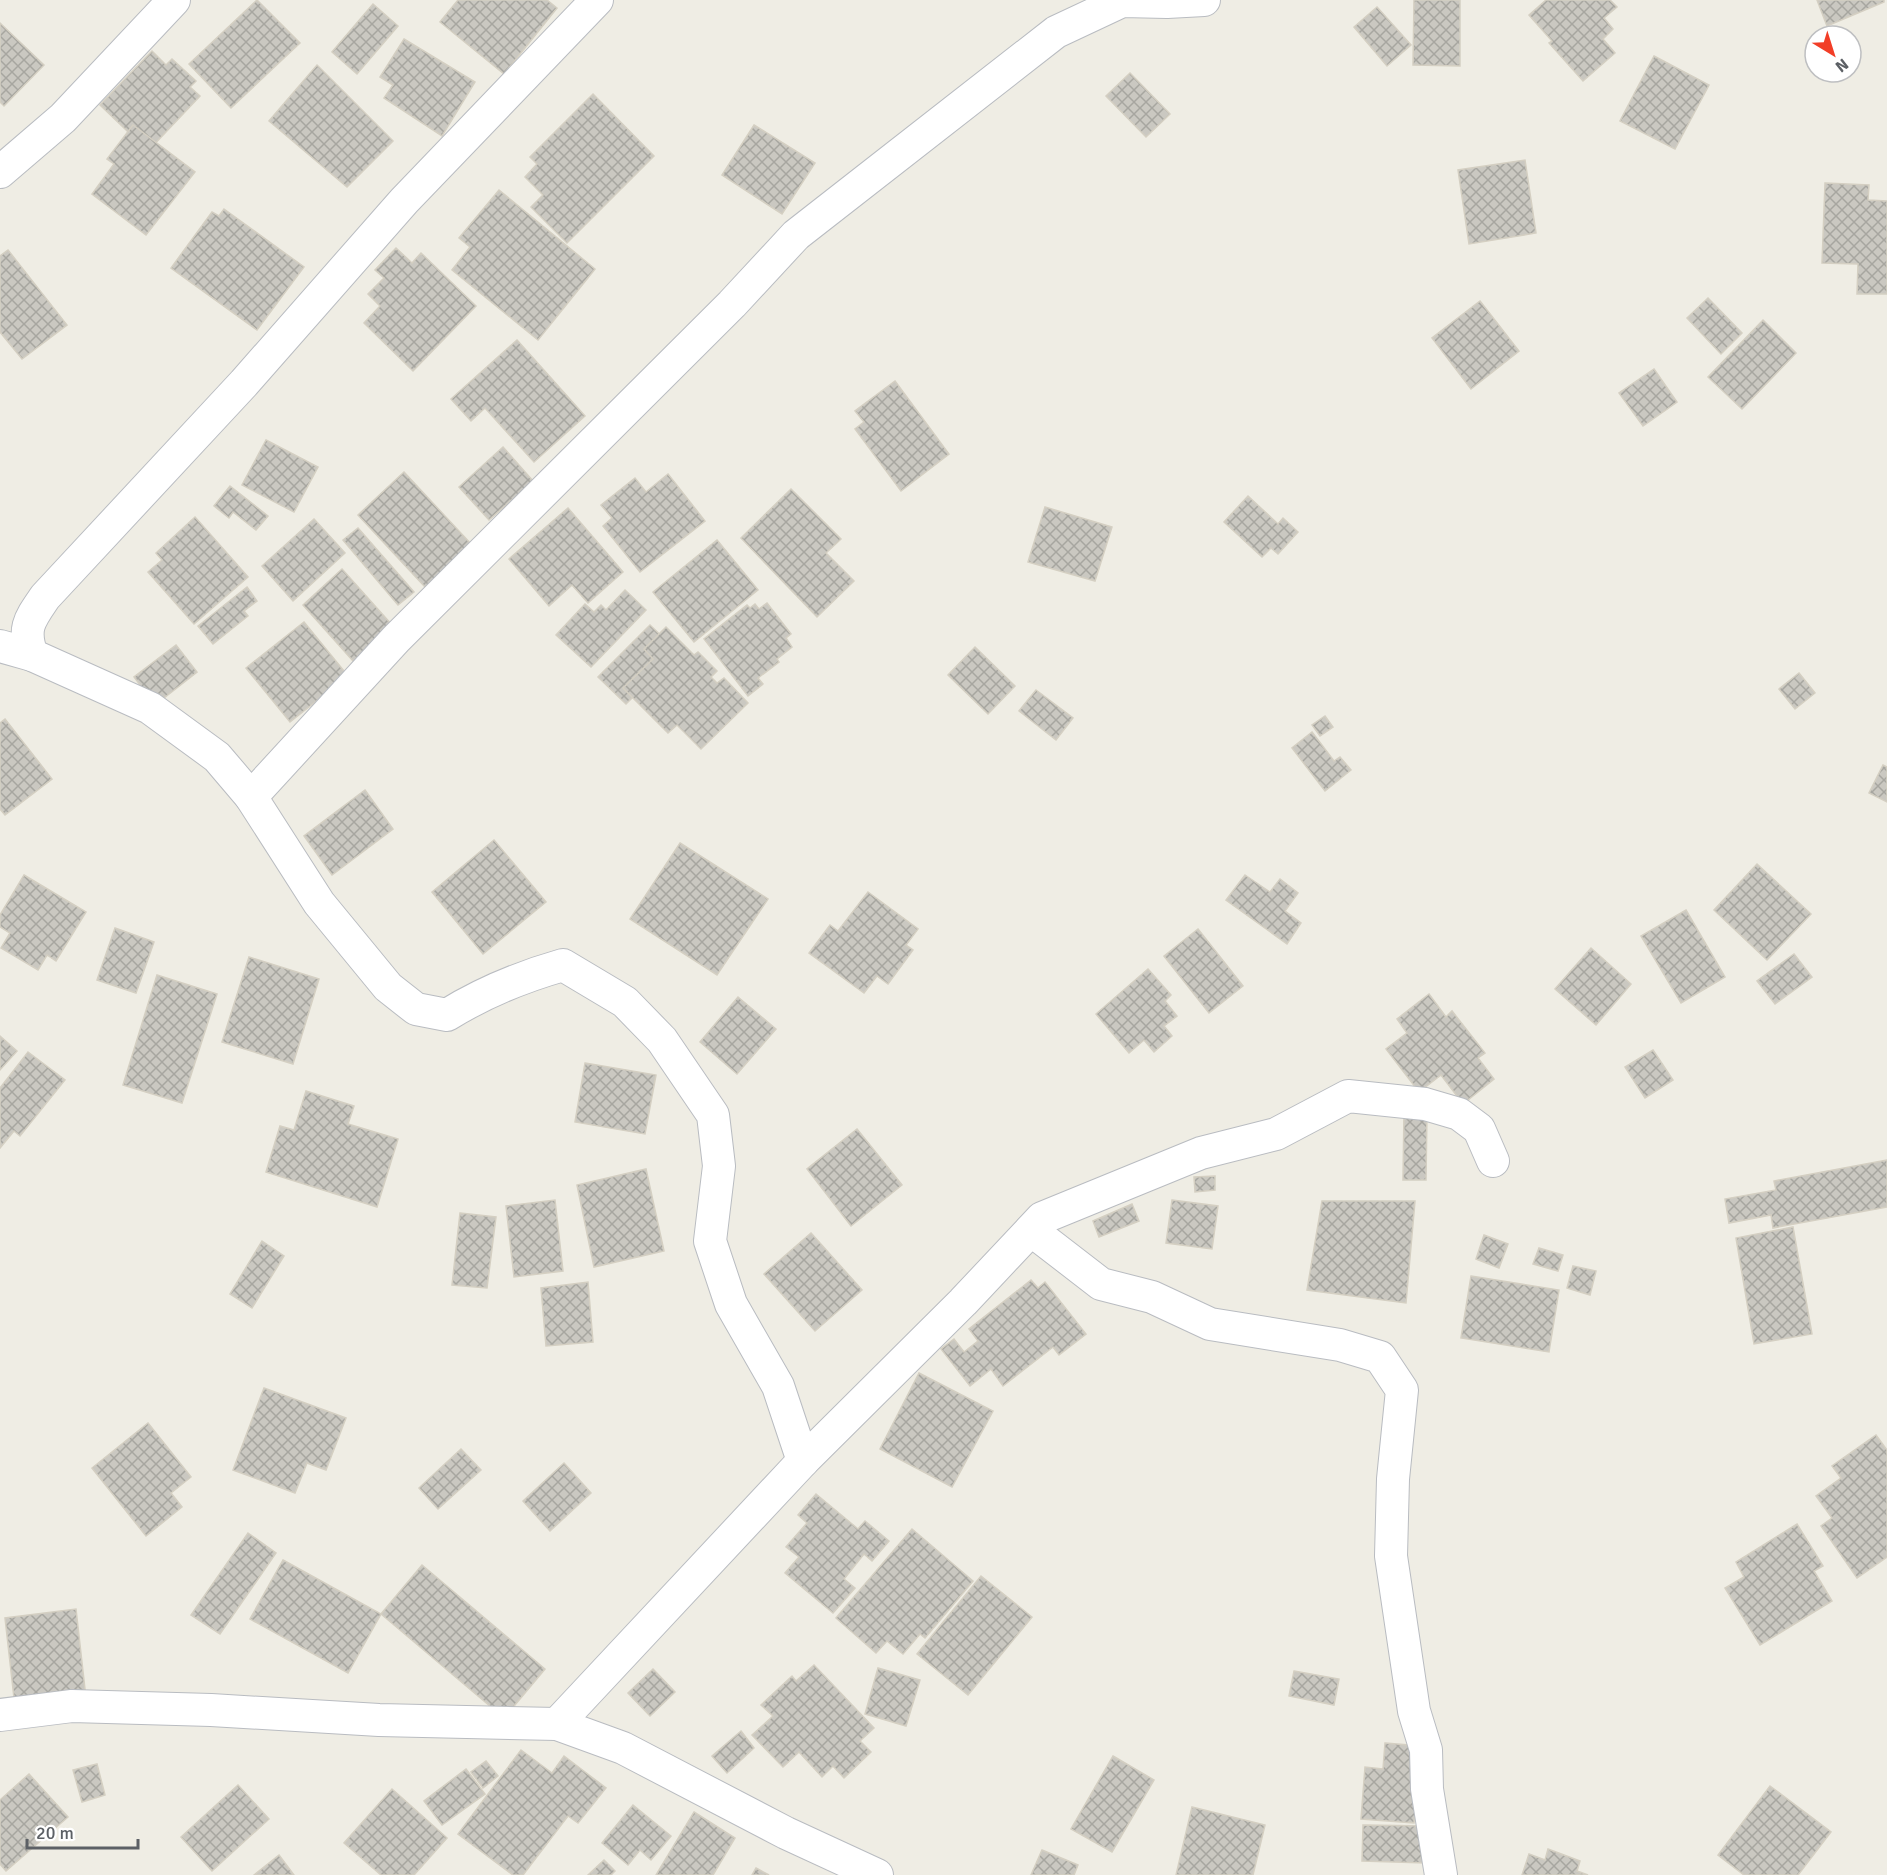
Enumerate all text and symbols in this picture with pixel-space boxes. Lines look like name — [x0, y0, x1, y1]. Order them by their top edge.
north arrow — [1803, 24, 1863, 84]
text: N — [1831, 54, 1852, 76]
scale bar — [27, 1812, 138, 1850]
text: 20 m — [36, 1822, 74, 1844]

